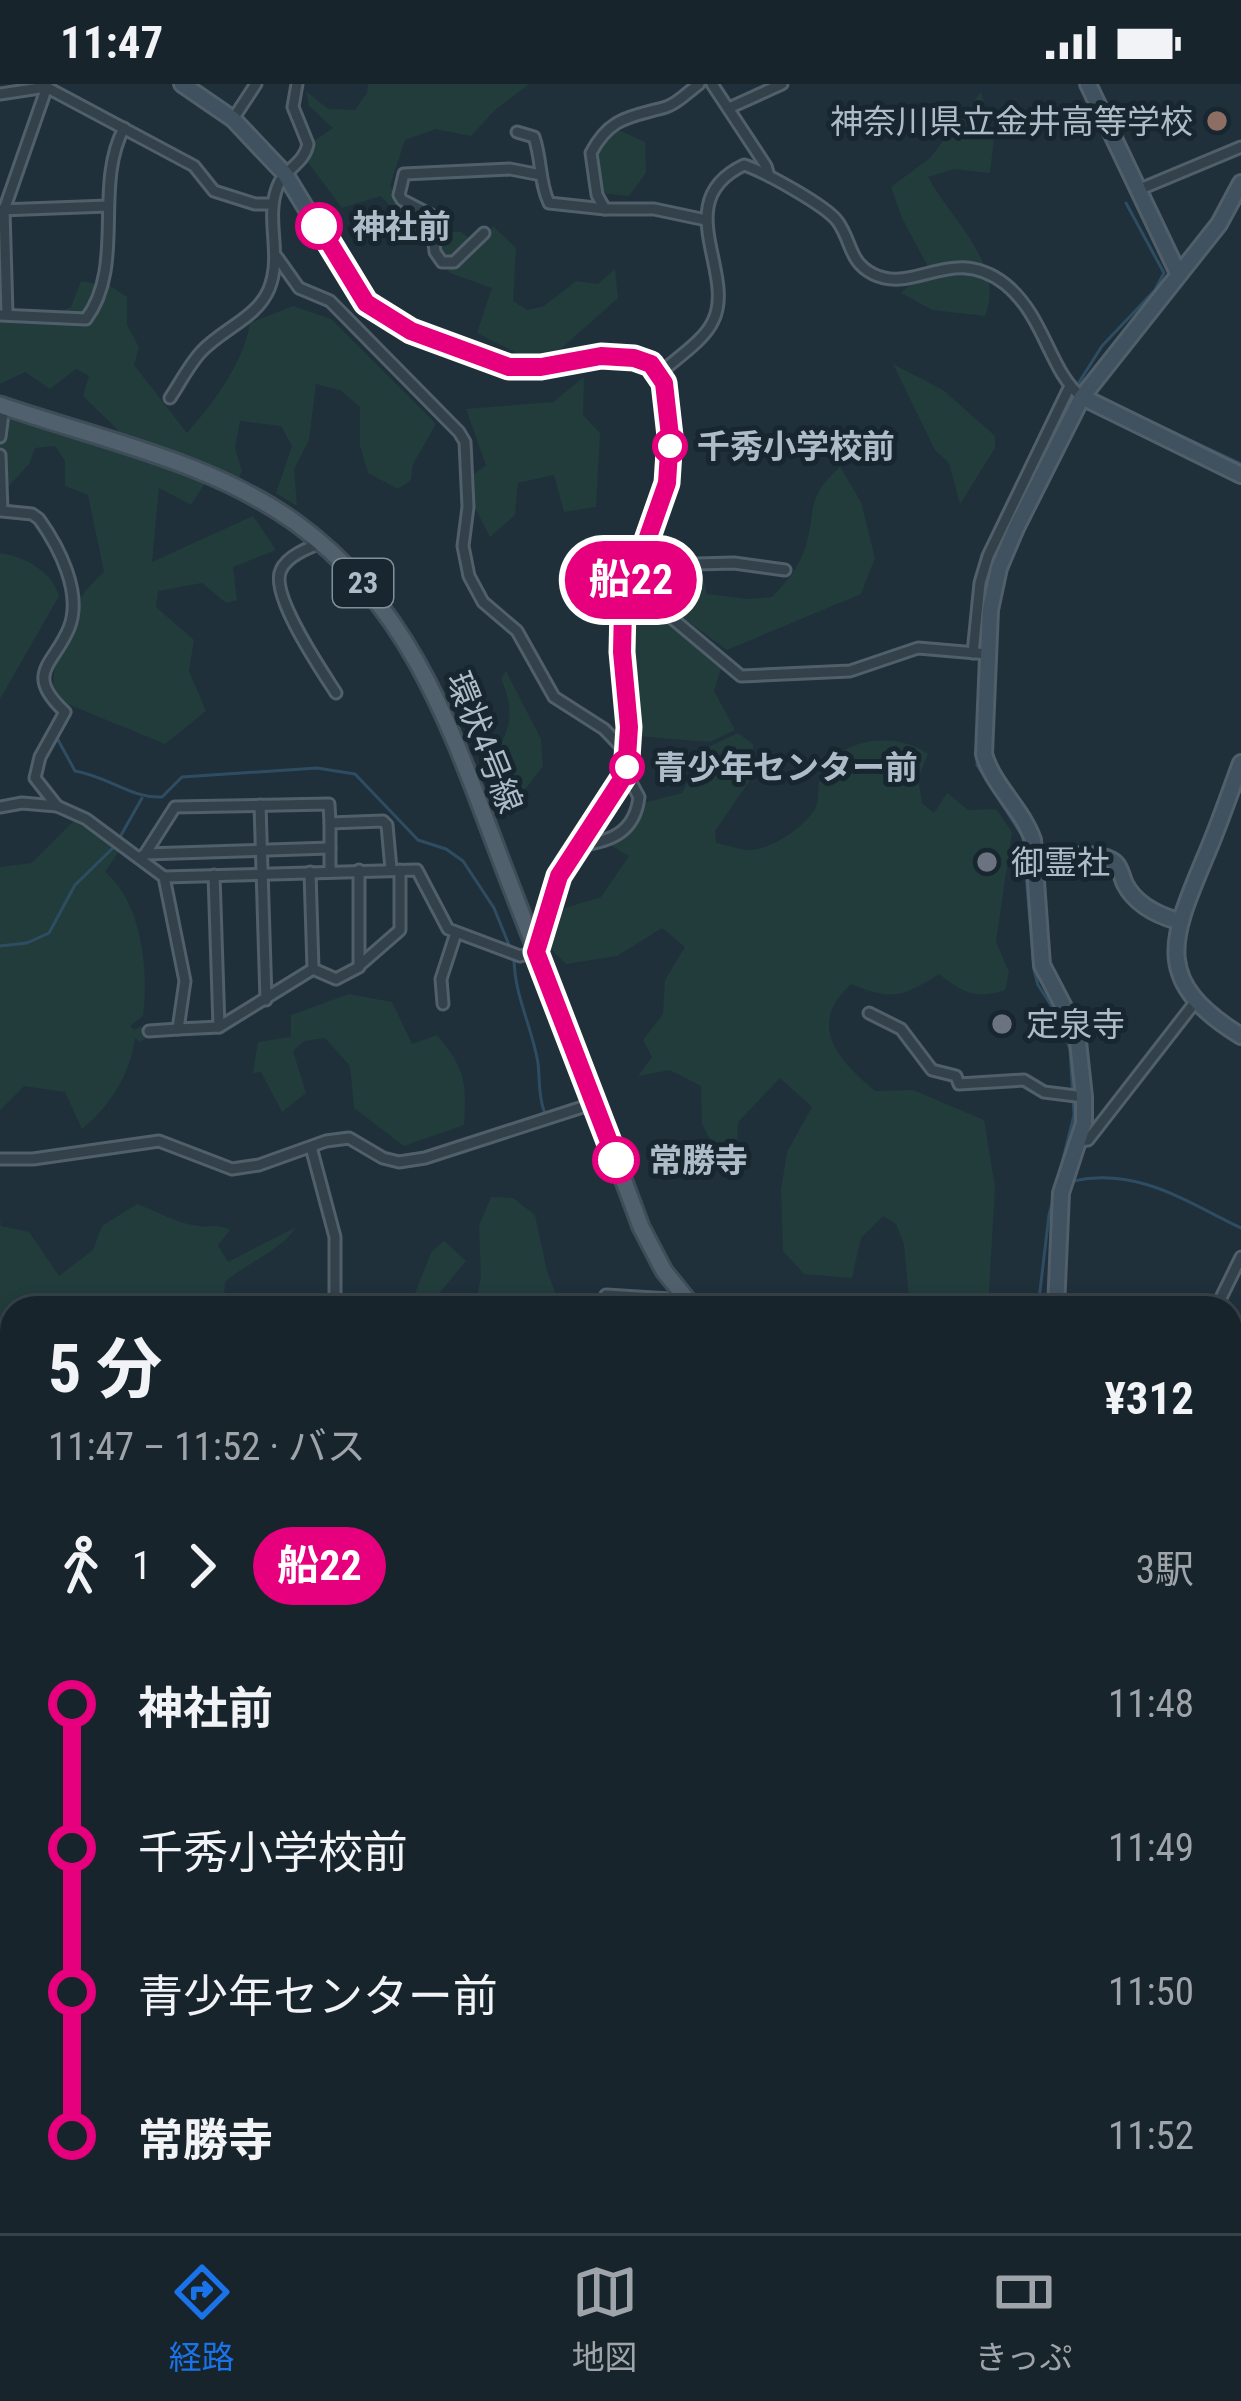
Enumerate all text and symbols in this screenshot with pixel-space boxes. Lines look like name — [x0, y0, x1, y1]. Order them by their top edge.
text: 11:47 — [60, 16, 163, 69]
place label: 神奈川県立金井高等学校 — [830, 102, 1193, 141]
marker: 神奈川県立金井高等学校 — [1204, 108, 1230, 134]
marker: 神社前 — [297, 204, 341, 248]
place label: 神社前 — [352, 207, 451, 246]
place label: 千秀小学校前 — [697, 427, 895, 466]
marker: 千秀小学校前 — [654, 430, 686, 462]
line badge: 船22 — [562, 541, 700, 619]
text: 船22 — [589, 555, 673, 604]
road number: 23 — [333, 559, 393, 607]
street label: 環状4号線 — [439, 666, 530, 818]
place label: 青少年センター前 — [654, 748, 918, 787]
marker: 青少年センター前 — [611, 751, 643, 783]
place label: 御霊社 — [1011, 843, 1110, 882]
marker: 御霊社 — [974, 849, 1000, 875]
place label: 定泉寺 — [1026, 1005, 1125, 1044]
marker: 定泉寺 — [989, 1011, 1015, 1037]
marker: 常勝寺 — [594, 1138, 638, 1182]
place label: 常勝寺 — [649, 1141, 748, 1180]
text: 5 分 — [48, 1331, 163, 1408]
text: ¥312 — [1104, 1372, 1194, 1425]
text: 11:47 – 11:52 · バス — [48, 1424, 366, 1470]
icon: walk — [48, 1533, 114, 1599]
icon: forward — [169, 1533, 235, 1599]
text: 船22 — [277, 1541, 362, 1590]
text: 1 — [132, 1543, 151, 1589]
text: 3駅 — [1136, 1547, 1194, 1593]
text: 11:48 — [1108, 1681, 1194, 1727]
text: 神社前 — [138, 1682, 273, 1735]
text: 11:49 — [1108, 1825, 1194, 1871]
text: 千秀小学校前 — [138, 1826, 408, 1879]
text: 11:50 — [1108, 1969, 1194, 2015]
text: 青少年センター前 — [138, 1970, 498, 2023]
text: 11:52 — [1108, 2113, 1194, 2159]
text: 常勝寺 — [138, 2114, 273, 2167]
tab: 経路 — [169, 2259, 235, 2379]
tab: 地図 — [572, 2259, 638, 2379]
tab: きっぷ — [975, 2259, 1072, 2379]

